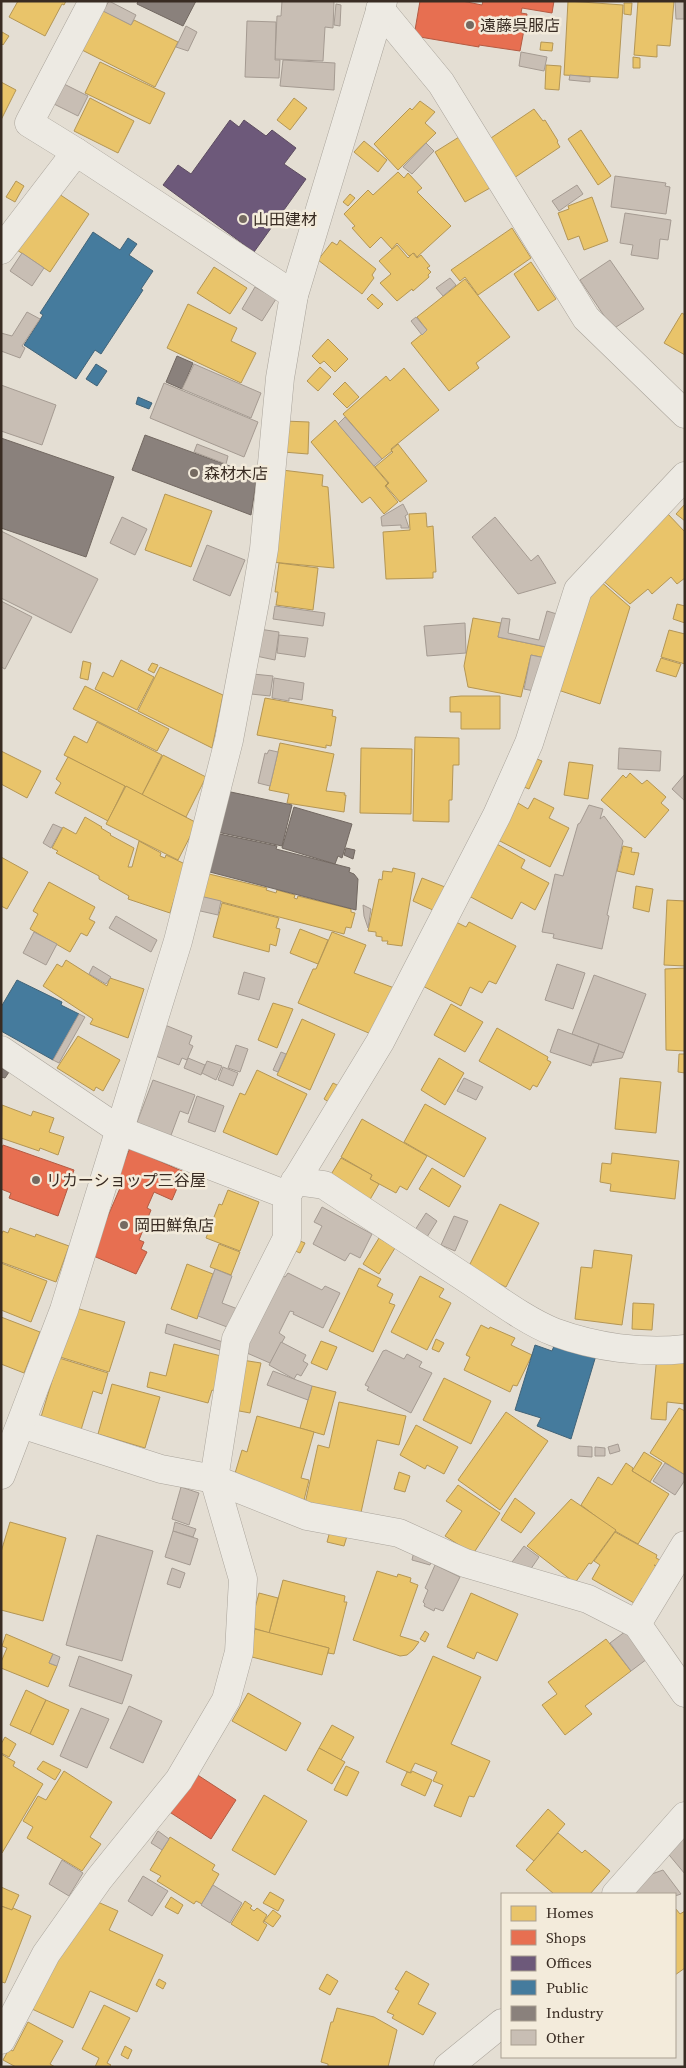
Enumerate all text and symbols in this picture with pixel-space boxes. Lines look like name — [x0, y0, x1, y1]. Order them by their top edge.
place label: 遠藤呉服店 — [480, 14, 560, 36]
marker: 遠藤呉服店 — [464, 19, 476, 31]
place label: 山田建材 — [253, 208, 317, 230]
marker: 山田建材 — [237, 213, 249, 225]
place label: 森材木店 — [204, 462, 268, 484]
marker: 森材木店 — [188, 467, 200, 479]
place label: リカーショップ三谷屋 — [46, 1169, 206, 1191]
marker: リカーショップ三谷屋 — [30, 1174, 42, 1186]
place label: 岡田鮮魚店 — [134, 1214, 214, 1236]
marker: 岡田鮮魚店 — [118, 1219, 130, 1231]
legend — [501, 1893, 676, 2058]
text: Homes — [546, 1902, 593, 1923]
text: Shops — [546, 1927, 586, 1948]
text: Offices — [546, 1952, 592, 1973]
text: Public — [546, 1977, 588, 1998]
text: Industry — [546, 2002, 604, 2023]
text: Other — [546, 2027, 585, 2048]

